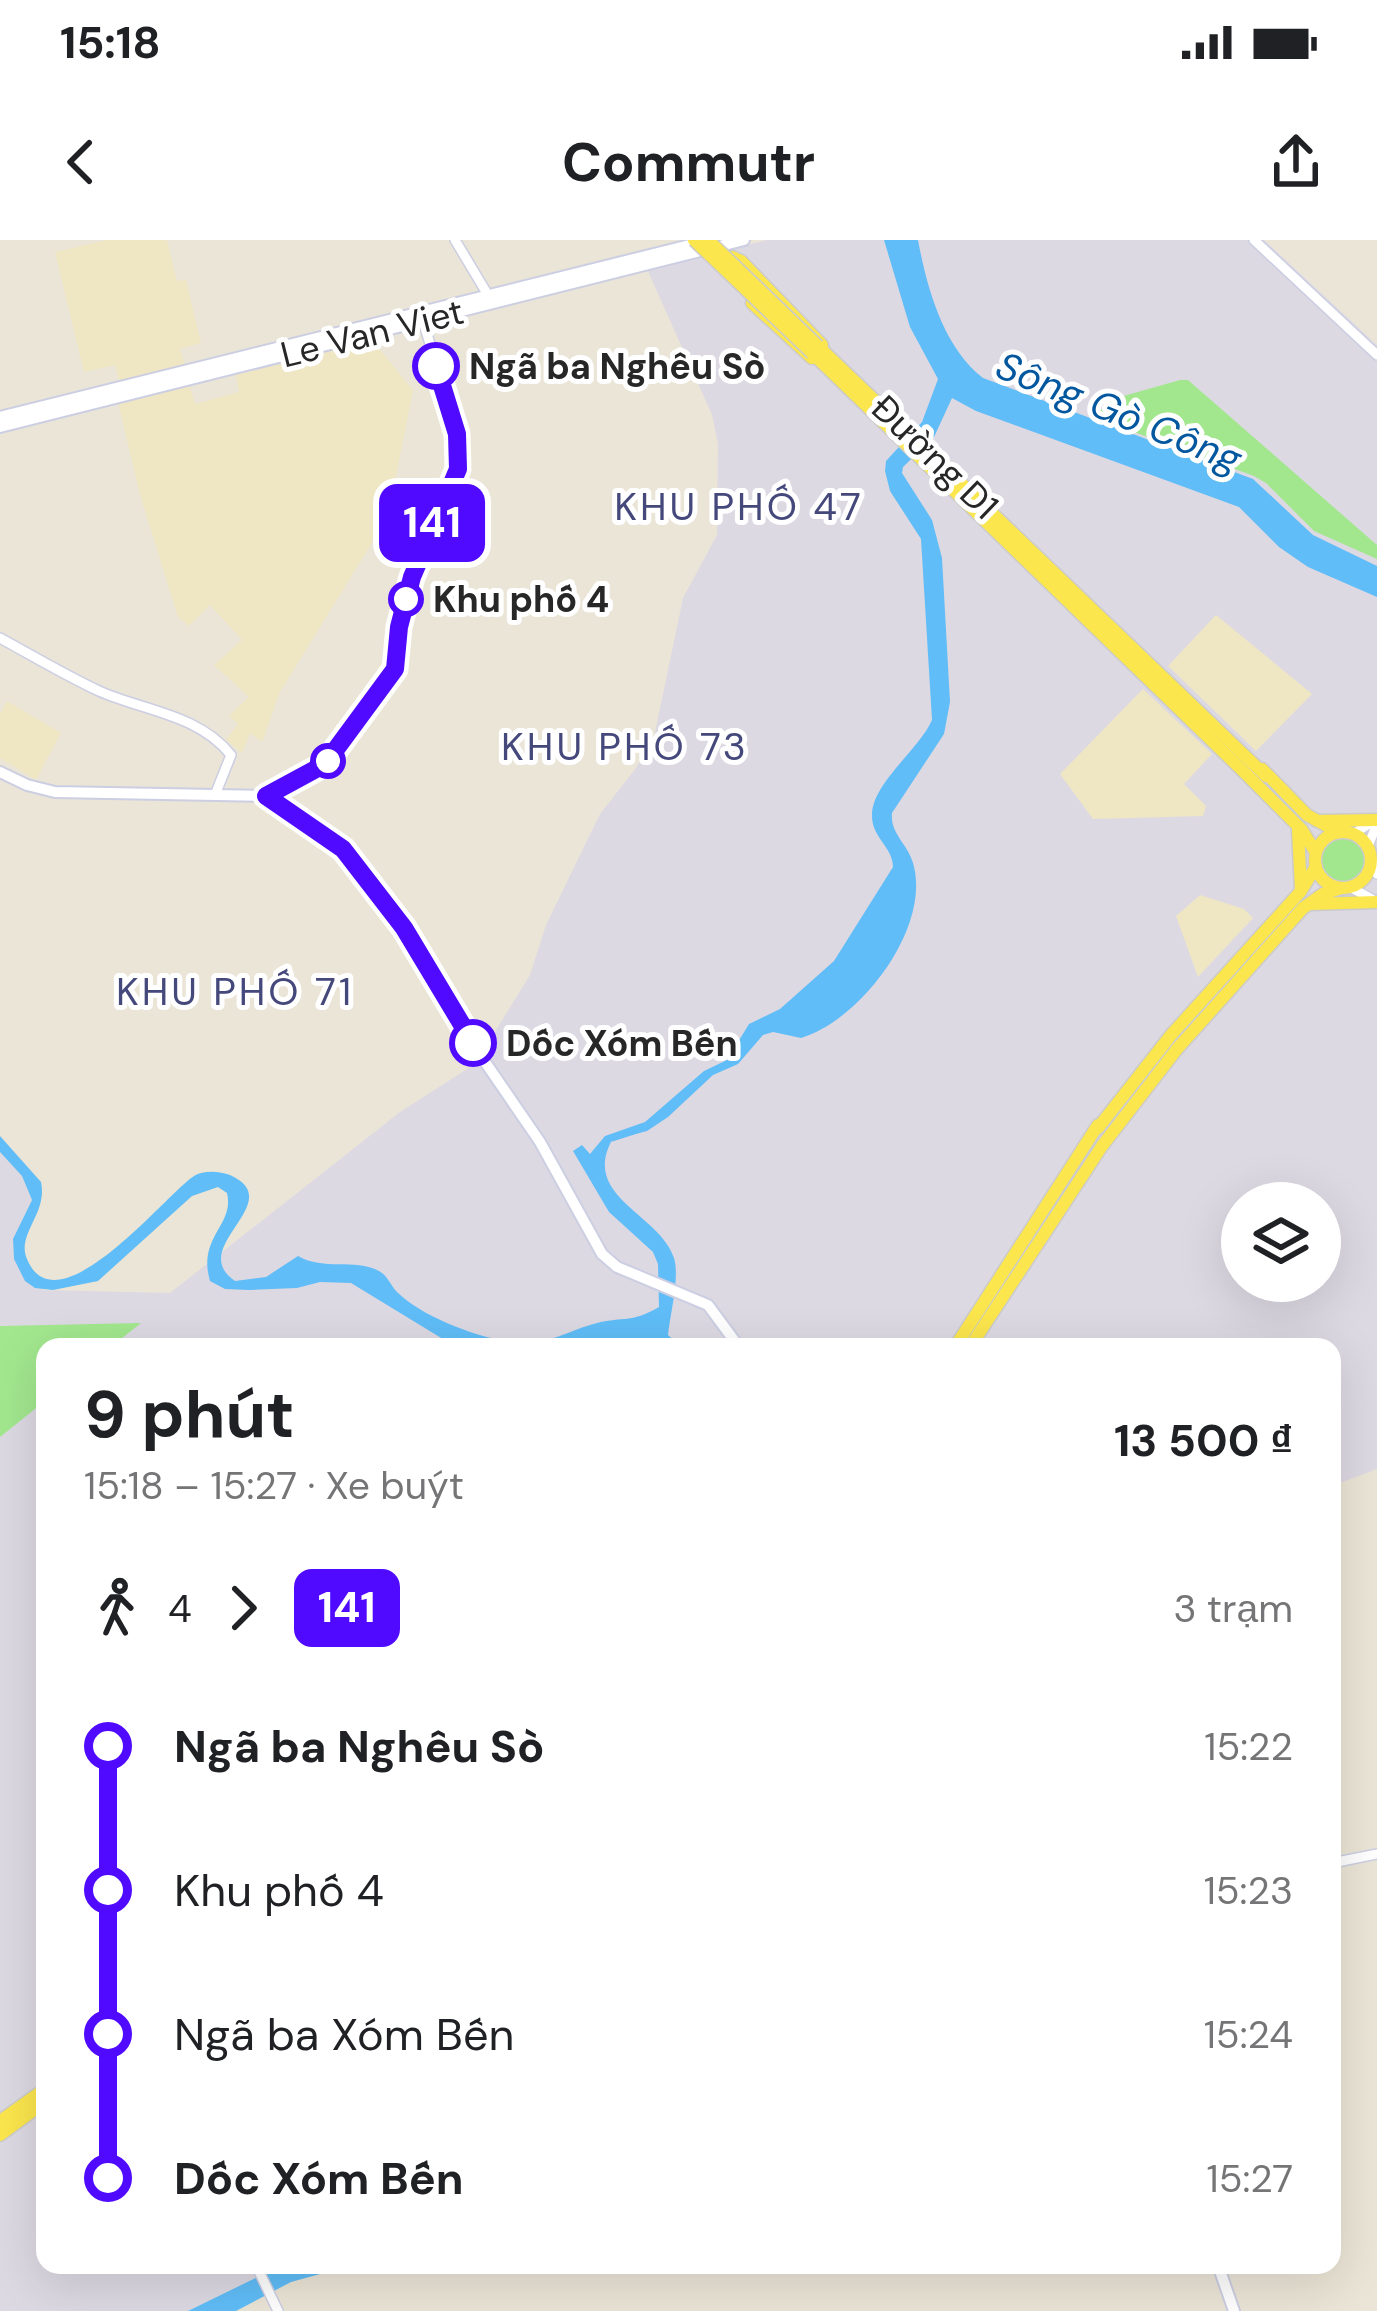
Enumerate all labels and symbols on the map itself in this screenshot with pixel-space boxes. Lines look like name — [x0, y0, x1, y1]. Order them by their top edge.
street label: Le Van Viet — [276, 288, 468, 378]
water label: Sông Gò Công — [989, 340, 1250, 485]
place label: Ngã ba Nghêu Sò — [469, 343, 765, 390]
marker: Ngã ba Nghêu Sò — [414, 344, 458, 388]
street label: Đường D1 — [861, 385, 1009, 529]
district label: KHU PHỐ 47 — [614, 481, 864, 532]
line badge: 141 — [363, 484, 501, 562]
place label: Khu phố 4 — [433, 576, 609, 623]
marker: Khu phố 4 — [390, 583, 422, 615]
district label: KHU PHỐ 73 — [501, 721, 749, 772]
unlabelled marker — [312, 745, 344, 777]
district label: KHU PHỐ 71 — [116, 966, 354, 1017]
place label: Dốc Xóm Bến — [506, 1020, 738, 1067]
marker: Dốc Xóm Bến — [451, 1021, 495, 1065]

